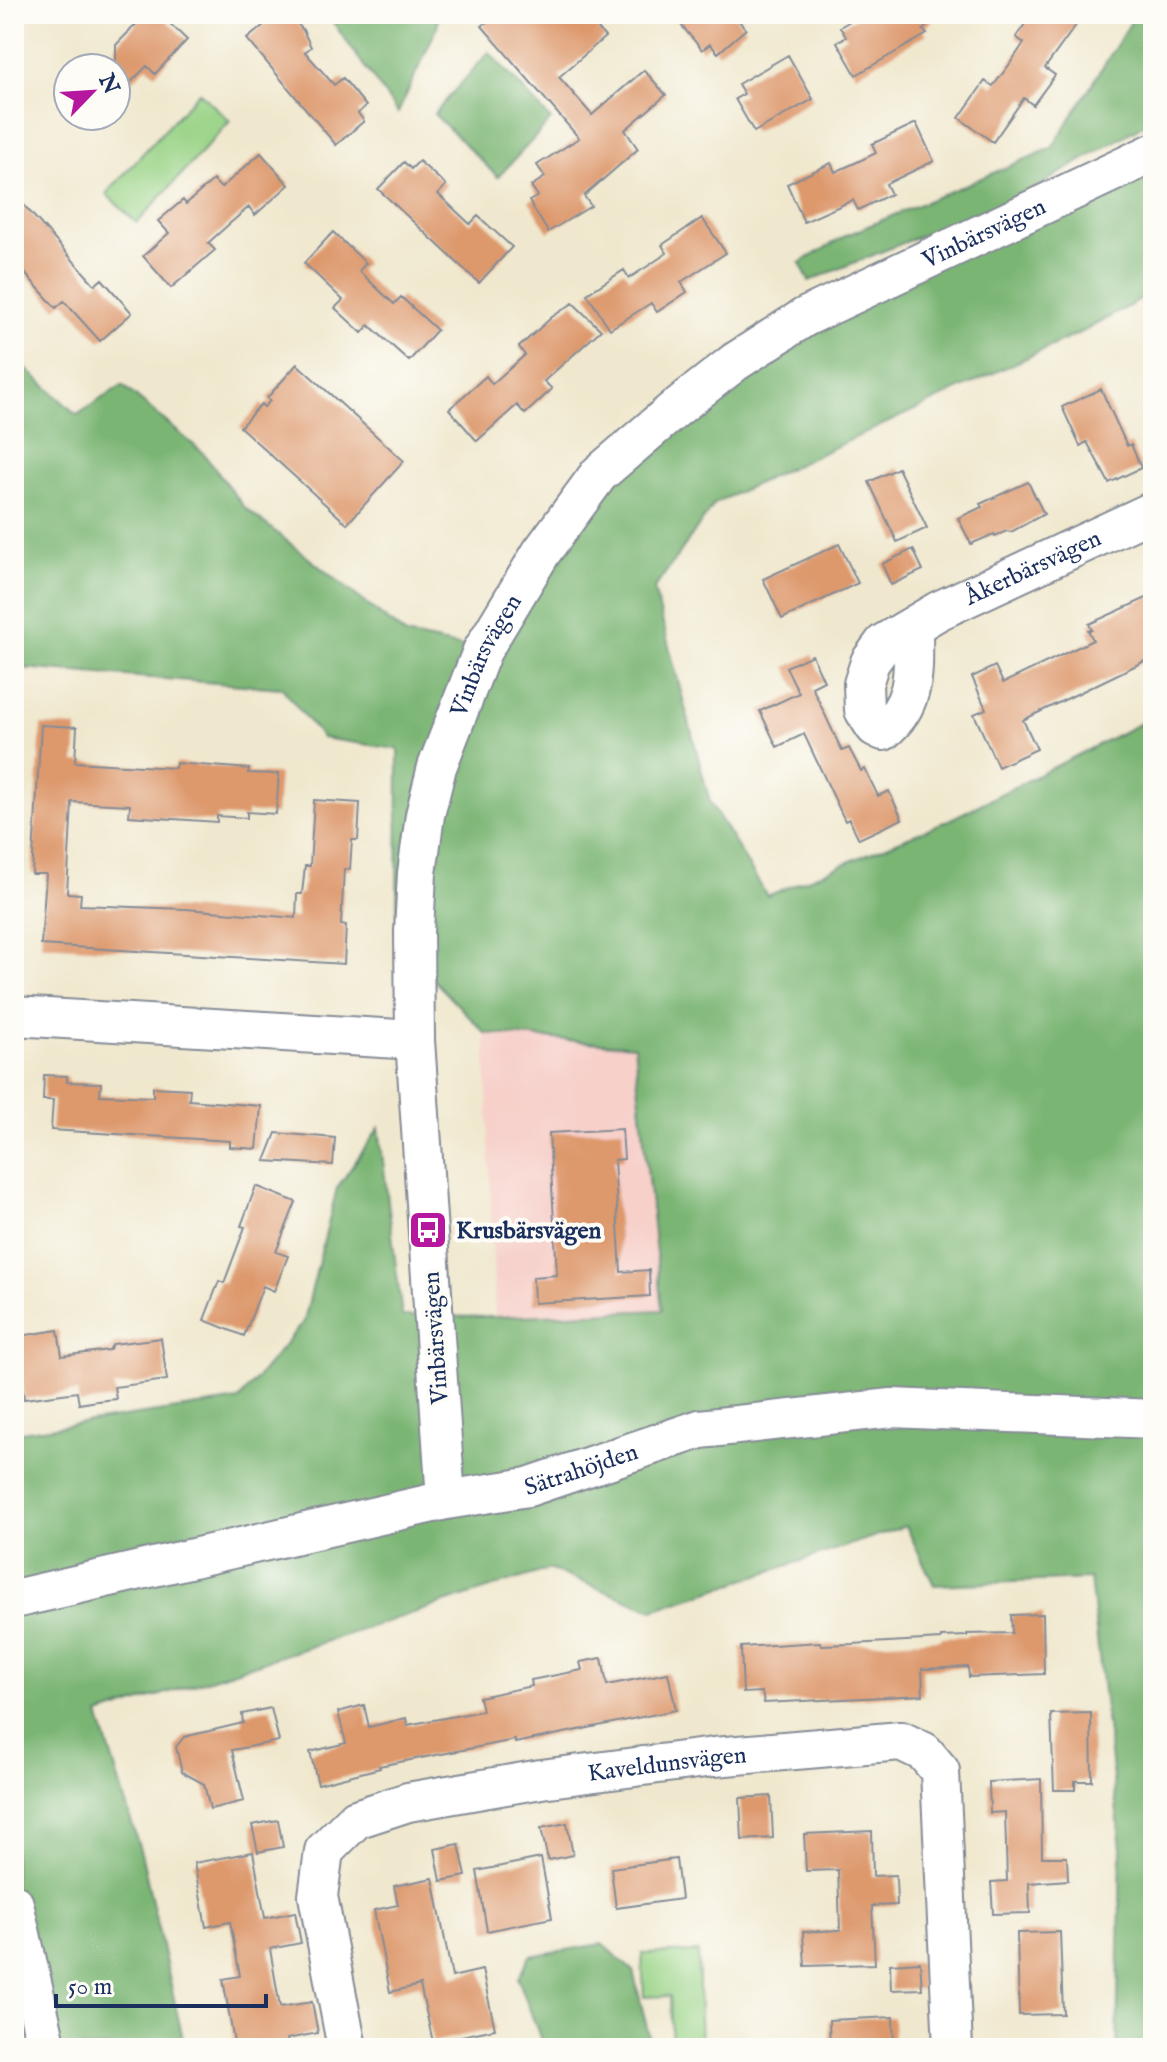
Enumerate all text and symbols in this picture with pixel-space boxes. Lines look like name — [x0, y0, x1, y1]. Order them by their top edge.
north arrow — [52, 52, 132, 132]
text: N — [91, 69, 125, 99]
street label: Vinbärsvägen — [917, 192, 1051, 277]
street label: Åkerbärsvägen — [959, 523, 1107, 614]
street label: Vinbärsvägen — [444, 589, 530, 723]
bus stop icon: Krusbärsvägen — [407, 1209, 449, 1251]
place label: Krusbärsvägen — [456, 1216, 601, 1247]
street label: Vinbärsvägen — [416, 1270, 457, 1406]
street label: Sätrahöjden — [520, 1437, 642, 1504]
street label: Kaveldunsvägen — [586, 1740, 748, 1790]
scale bar — [56, 1958, 266, 2008]
text: 50 m — [68, 1972, 112, 2003]

